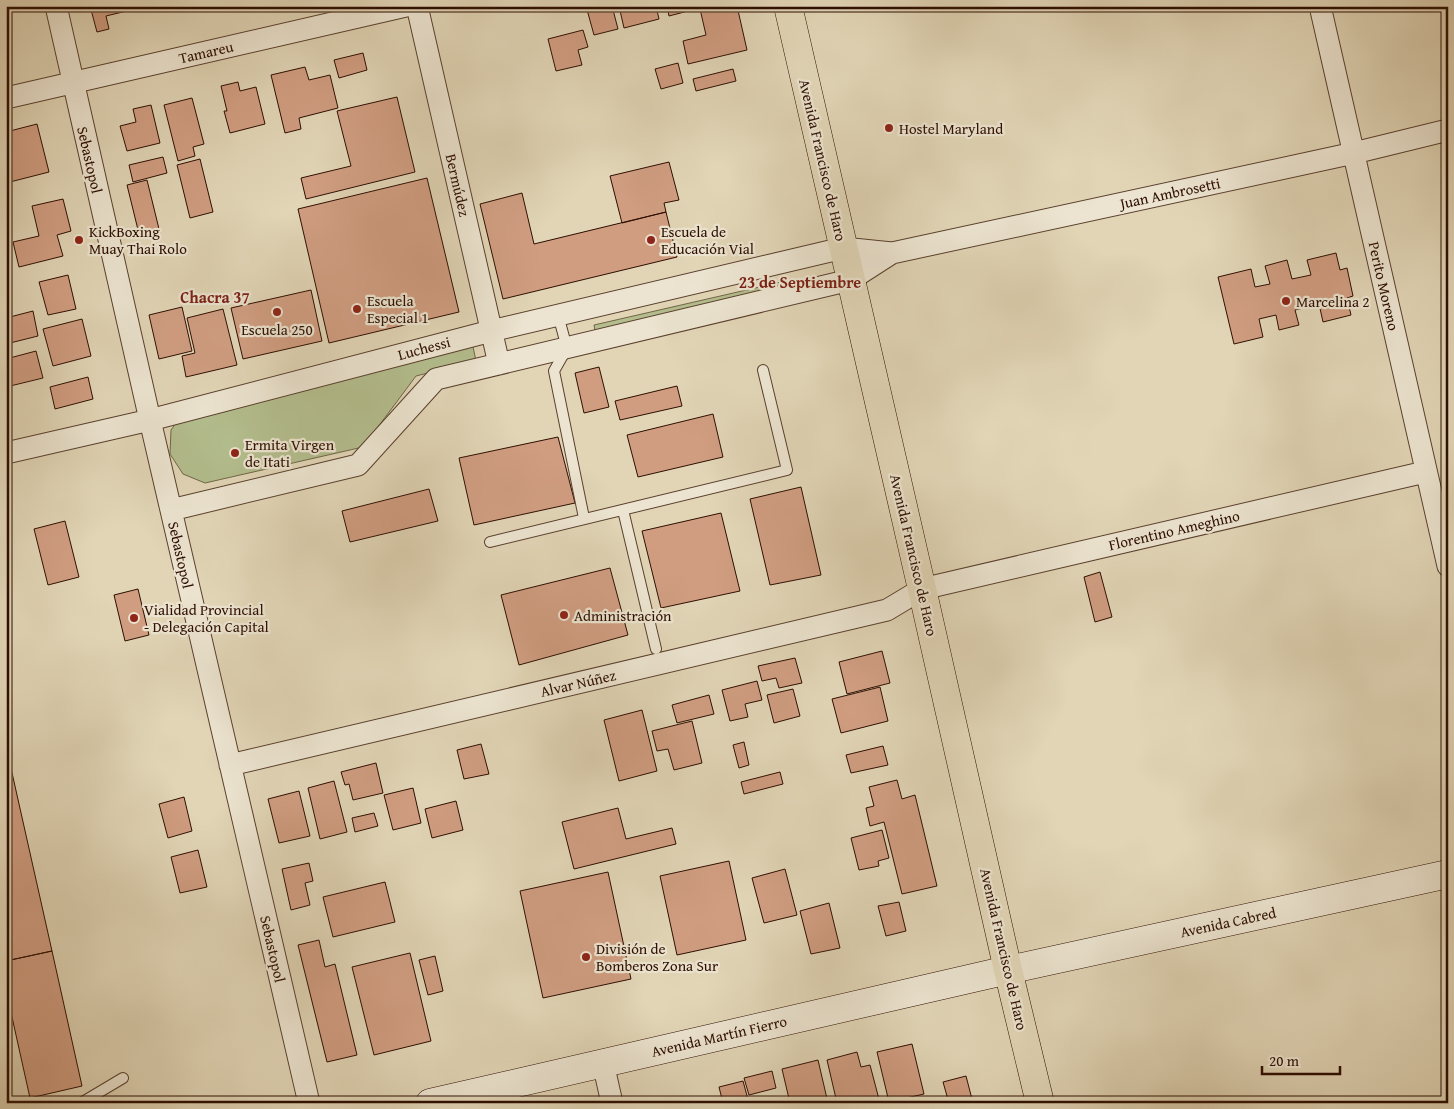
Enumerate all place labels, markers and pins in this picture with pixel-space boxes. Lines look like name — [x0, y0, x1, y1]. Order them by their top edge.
place label: Hostel Maryland — [899, 118, 1003, 139]
marker: Hostel Maryland — [883, 122, 895, 134]
place label: KickBoxing Muay Thai Rolo — [89, 221, 187, 259]
place label: Escuela de Educación Vial — [661, 221, 754, 259]
marker: KickBoxing Muay Thai Rolo — [73, 234, 85, 246]
marker: Escuela de Educación Vial — [645, 234, 657, 246]
place label: Escuela Especial 1 — [367, 290, 428, 328]
place label: Marcelina 2 — [1296, 291, 1370, 312]
marker: Marcelina 2 — [1280, 295, 1292, 307]
marker: Escuela Especial 1 — [351, 303, 363, 315]
marker: Escuela 250 — [271, 306, 283, 318]
place label: Escuela 250 — [241, 319, 313, 340]
place label: Ermita Virgen de Itati — [245, 434, 335, 472]
marker: Ermita Virgen de Itati — [229, 447, 241, 459]
place label: Vialidad Provincial - Delegación Capital — [144, 599, 269, 637]
place label: Administración — [574, 605, 672, 626]
marker: Administración — [558, 609, 570, 621]
marker: Vialidad Provincial - Delegación Capital — [128, 612, 140, 624]
place label: División de Bomberos Zona Sur — [596, 938, 718, 976]
marker: División de Bomberos Zona Sur — [580, 951, 592, 963]

